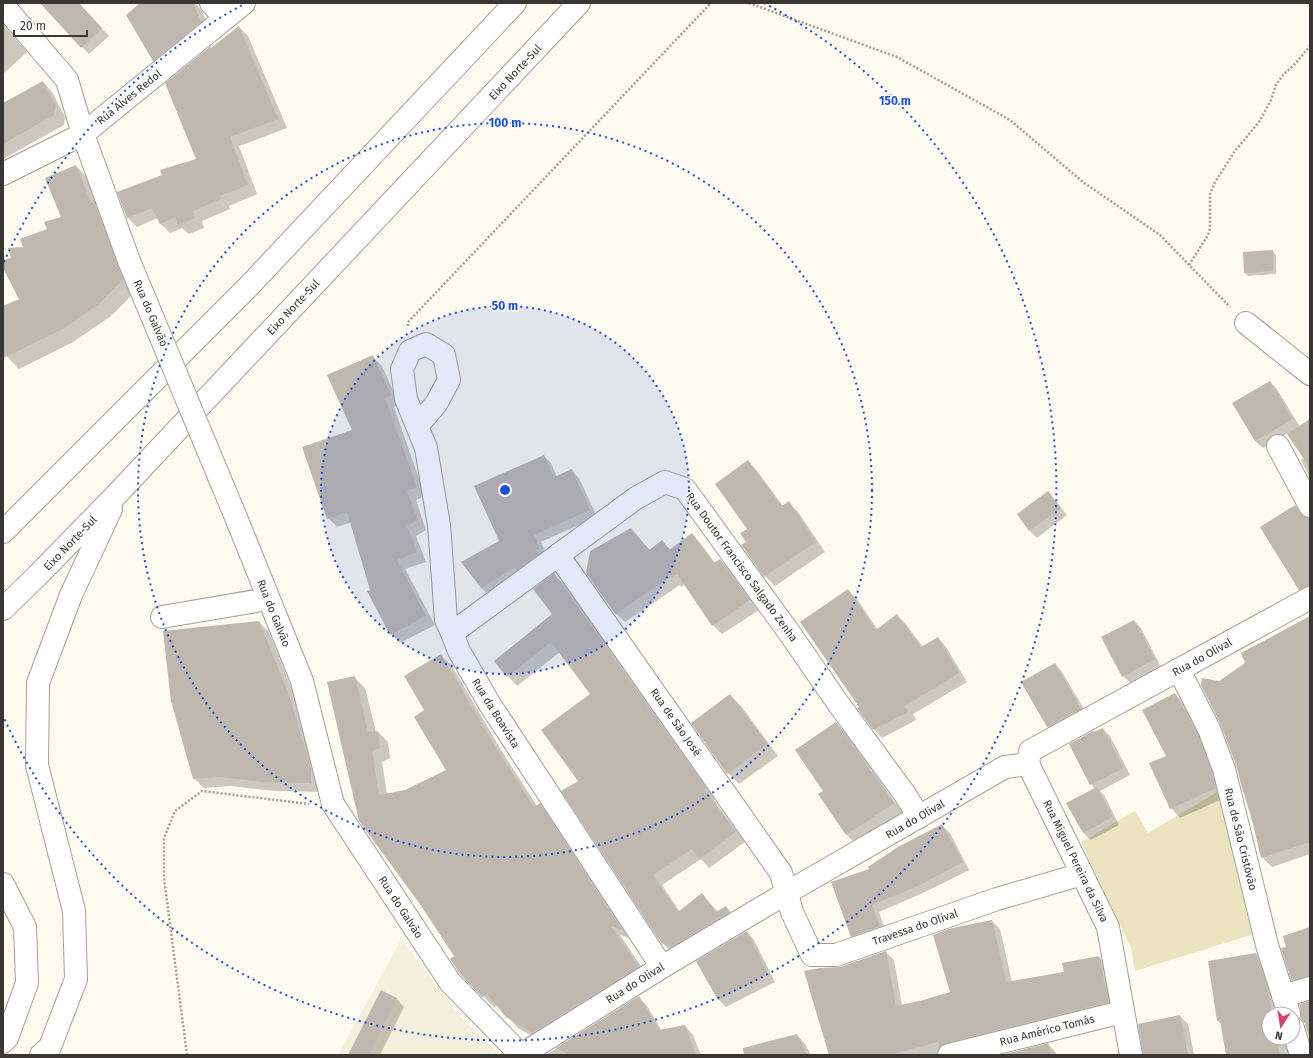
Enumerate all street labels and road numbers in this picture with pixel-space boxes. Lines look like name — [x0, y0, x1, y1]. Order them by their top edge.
street label: Eixo Norte-Sul — [486, 42, 544, 103]
street label: Rua Alves Redol — [94, 67, 164, 127]
street label: Eixo Norte-Sul — [264, 277, 322, 338]
street label: Rua do Galvão — [131, 278, 170, 349]
street label: Rua Doutor Francisco Salgado Zenha — [683, 490, 800, 644]
street label: Eixo Norte-Sul — [41, 513, 100, 573]
street label: Rua do Galvão — [254, 578, 293, 649]
street label: Rua do Olival — [1170, 636, 1234, 679]
street label: Rua da Boavista — [469, 676, 522, 751]
street label: Rua de São José — [647, 686, 704, 759]
street label: Rua de São Cristóvão — [1221, 787, 1260, 892]
street label: Rua do Olival — [883, 797, 947, 842]
street label: Rua Miguel Pereira da Silva — [1040, 798, 1111, 925]
street label: Rua do Galvão — [376, 874, 425, 941]
street label: Travessa do Olival — [871, 907, 960, 948]
street label: Rua do Olival — [604, 960, 667, 1006]
street label: Rua Américo Tomás — [998, 1012, 1096, 1049]

